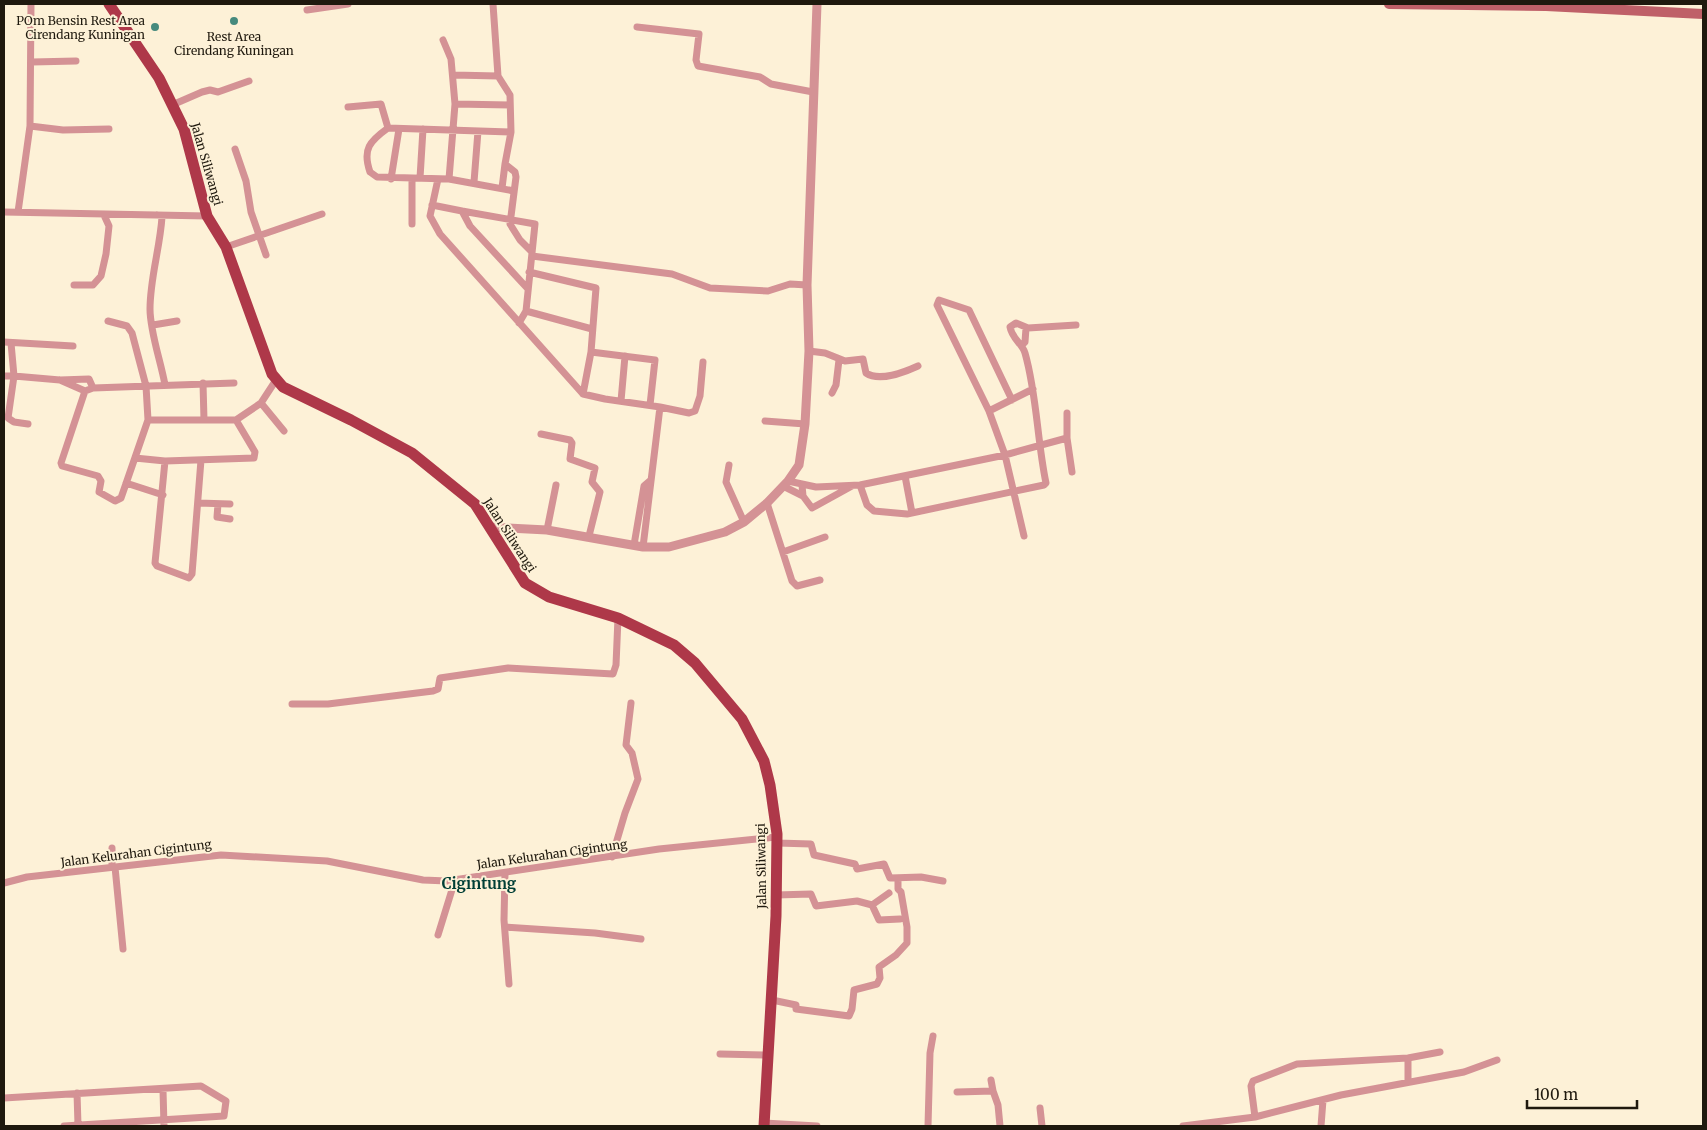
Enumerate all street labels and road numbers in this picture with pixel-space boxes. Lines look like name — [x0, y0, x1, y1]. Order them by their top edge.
street label: Jalan Siliwangi — [188, 120, 226, 207]
street label: Jalan Siliwangi — [480, 494, 540, 575]
street label: Jalan Siliwangi — [753, 823, 769, 910]
street label: Jalan Kelurahan Cigintung — [59, 836, 213, 870]
street label: Jalan Kelurahan Cigintung — [475, 836, 629, 872]

